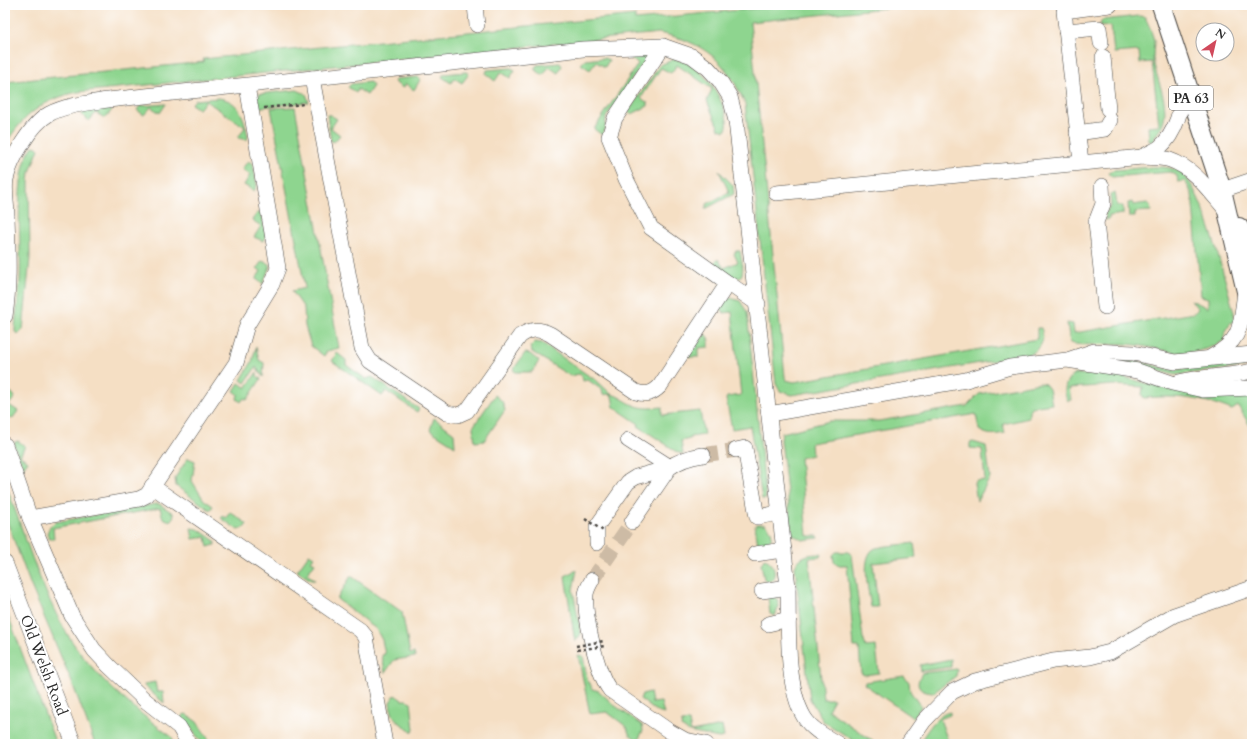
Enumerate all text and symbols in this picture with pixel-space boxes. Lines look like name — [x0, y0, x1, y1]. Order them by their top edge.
north arrow — [1195, 22, 1235, 62]
text: N — [1212, 25, 1229, 43]
road number: PA 63 — [1169, 86, 1213, 110]
street label: Old Welsh Road — [16, 612, 72, 718]

